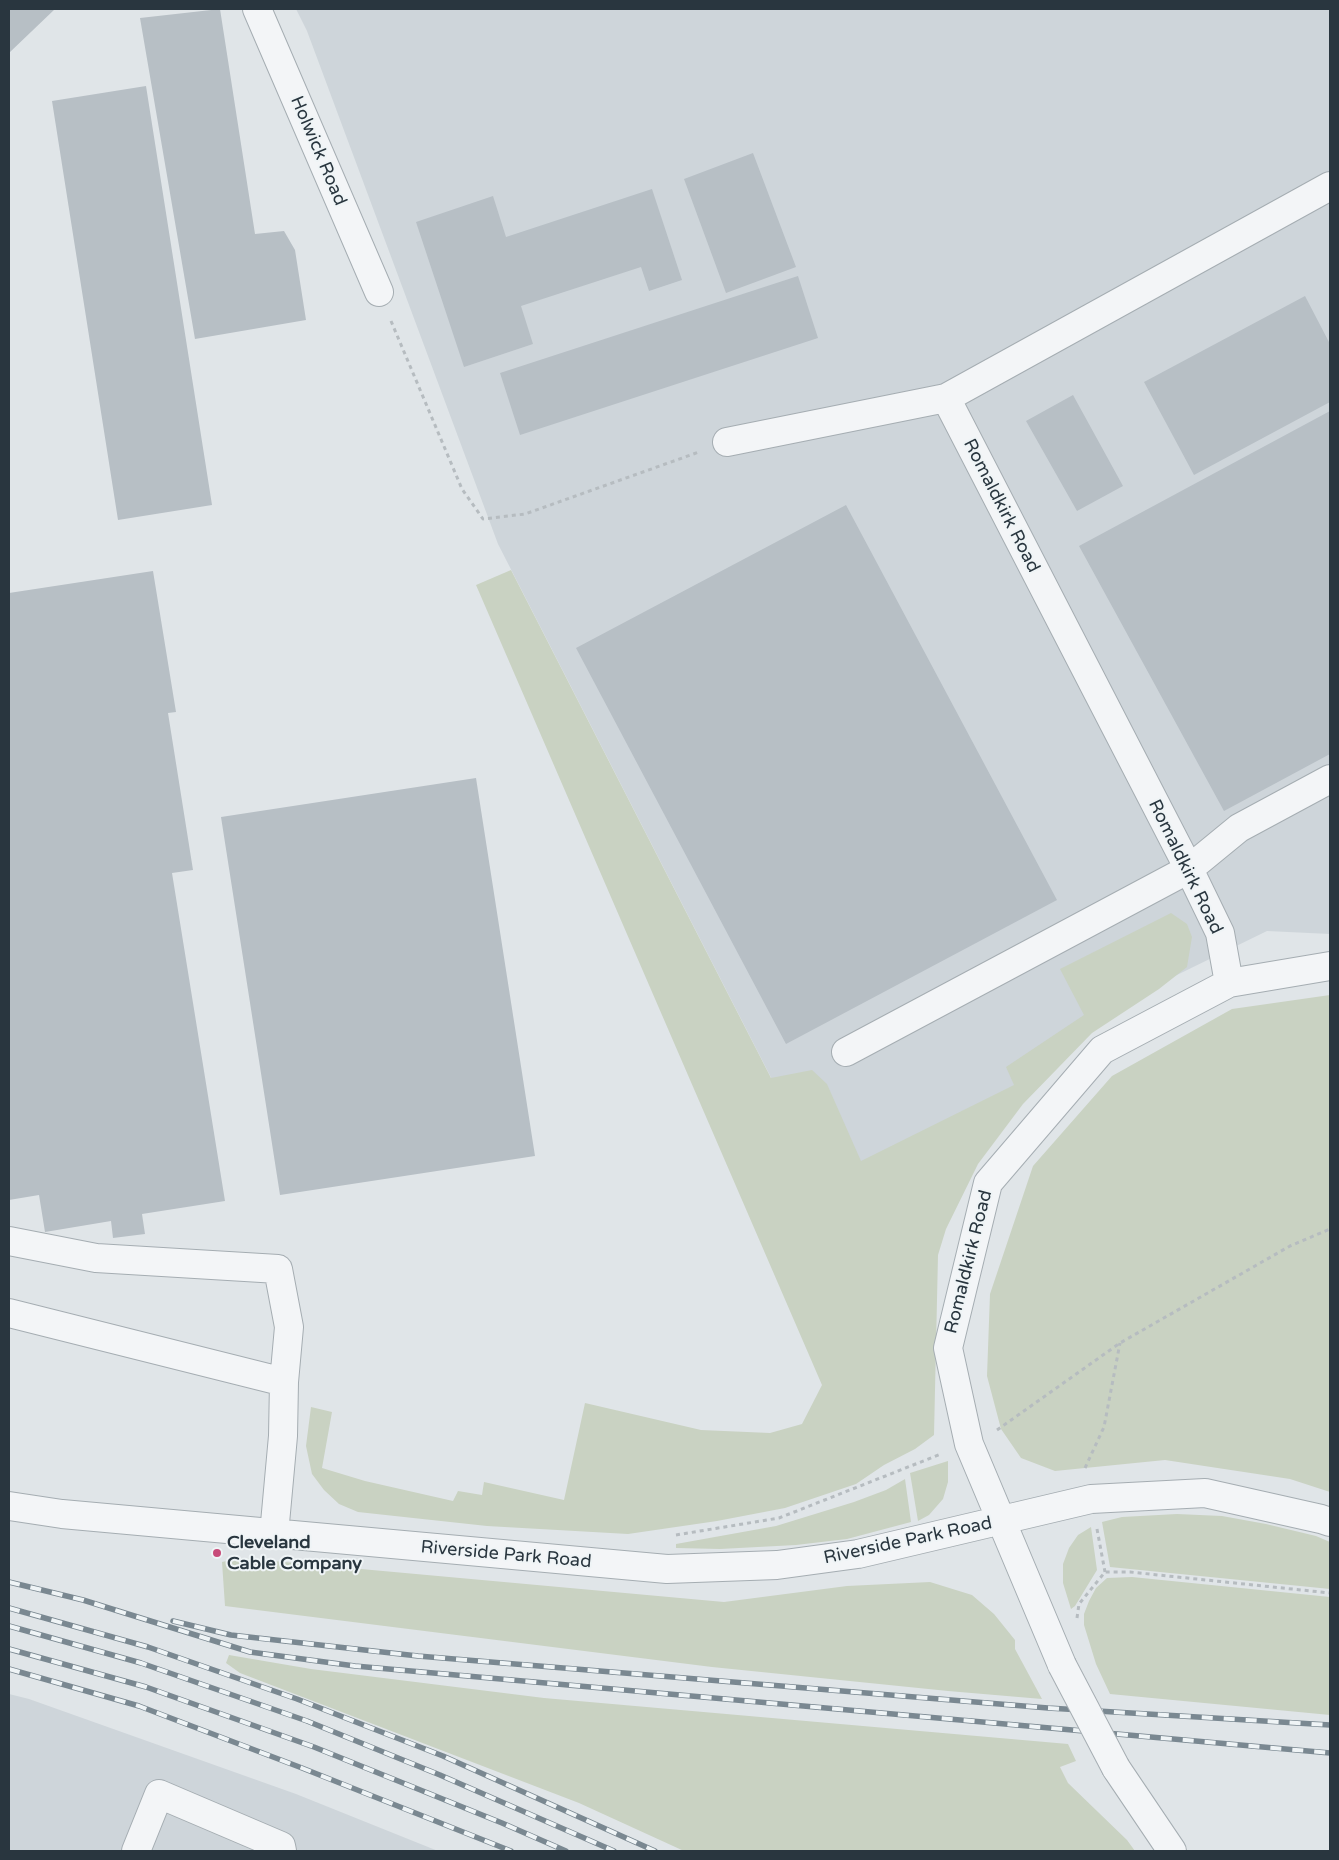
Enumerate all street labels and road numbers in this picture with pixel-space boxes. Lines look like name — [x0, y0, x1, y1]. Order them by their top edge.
street label: Holwick Road — [285, 93, 351, 209]
street label: Romaldkirk Road — [958, 436, 1044, 576]
street label: Romaldkirk Road — [1143, 796, 1227, 938]
street label: Romaldkirk Road — [941, 1188, 997, 1336]
street label: Riverside Park Road — [822, 1513, 994, 1569]
street label: Riverside Park Road — [420, 1537, 592, 1573]

